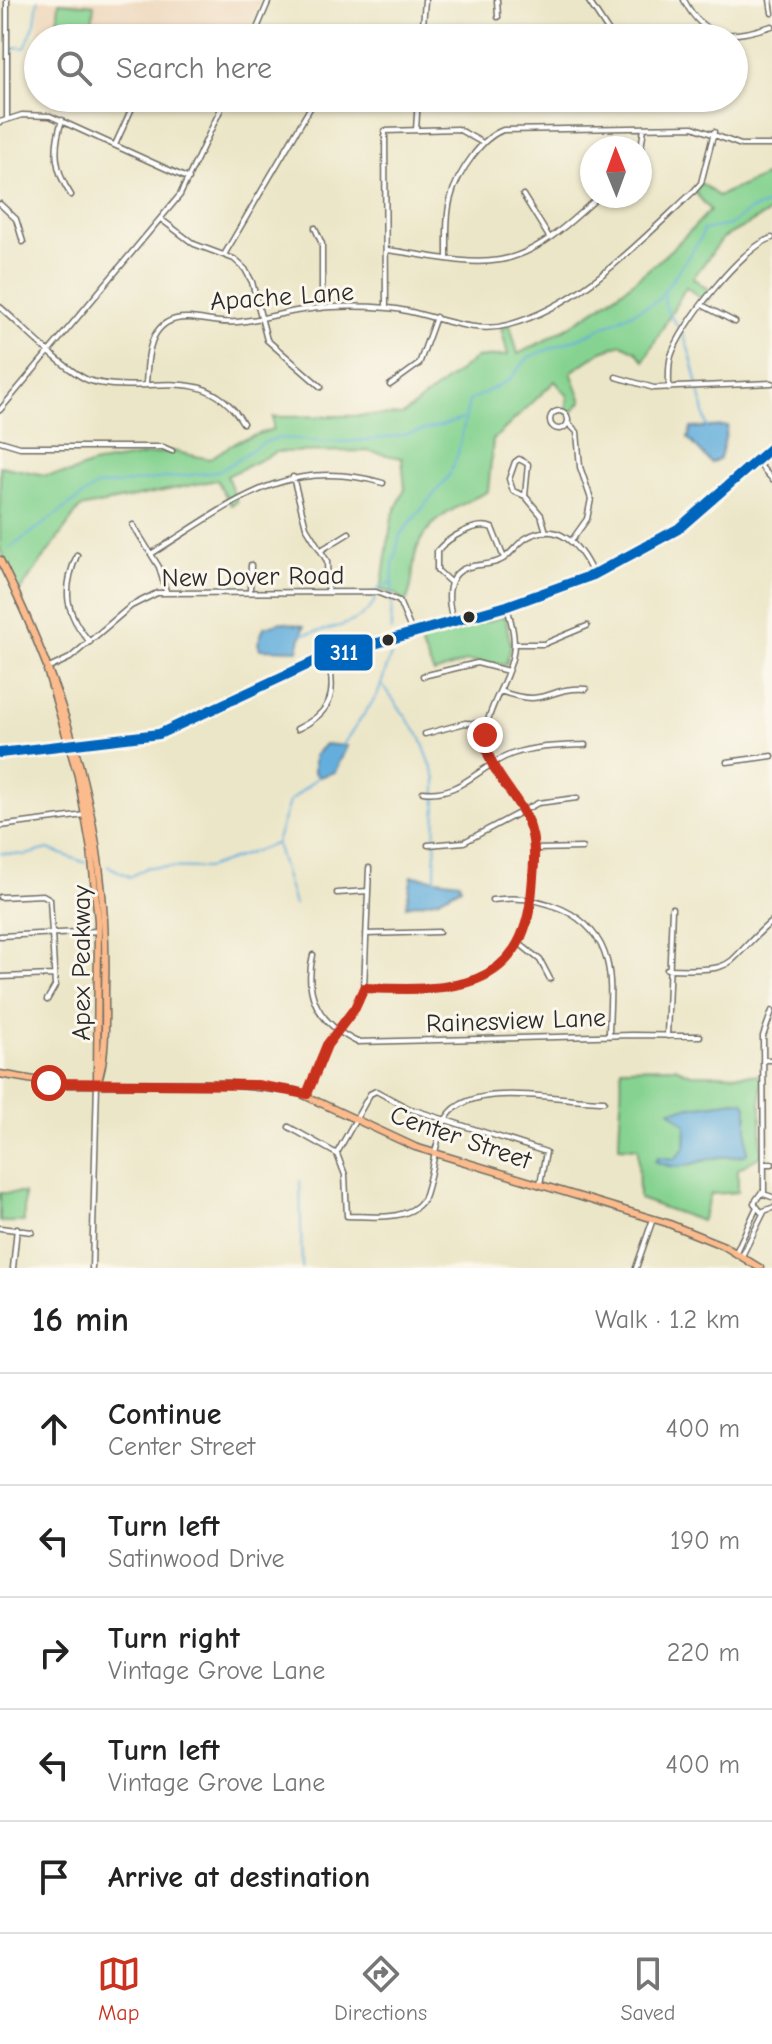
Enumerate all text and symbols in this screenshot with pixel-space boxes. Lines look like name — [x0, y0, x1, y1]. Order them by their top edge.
search box — [24, 24, 748, 112]
icon: search — [52, 46, 96, 90]
text: Search here — [116, 51, 272, 86]
north arrow — [580, 136, 652, 208]
street label: Apache Lane — [209, 277, 355, 317]
street label: New Dover Road — [161, 560, 345, 594]
unlabelled marker — [461, 609, 477, 625]
unlabelled marker — [380, 632, 396, 648]
line badge: 311 — [313, 633, 374, 672]
text: 311 — [330, 640, 358, 666]
route end — [467, 717, 503, 753]
street label: Apex Peakway — [67, 885, 97, 1041]
street label: Rainesview Lane — [425, 1003, 607, 1039]
route start — [31, 1065, 67, 1101]
street label: Center Street — [386, 1100, 537, 1177]
text: 16 min — [32, 1300, 129, 1340]
text: Walk · 1.2 km — [595, 1305, 740, 1335]
text: Continue — [108, 1397, 222, 1432]
icon: ahead — [32, 1407, 76, 1451]
text: 400 m — [666, 1414, 740, 1444]
text: Center Street — [108, 1432, 255, 1462]
text: Turn left — [108, 1509, 220, 1544]
icon: left — [32, 1519, 76, 1563]
text: 190 m — [670, 1526, 740, 1556]
text: Satinwood Drive — [108, 1544, 285, 1574]
text: Turn right — [108, 1621, 240, 1656]
icon: right — [32, 1631, 76, 1675]
text: 220 m — [667, 1638, 740, 1668]
text: Vintage Grove Lane — [108, 1656, 325, 1686]
text: Turn left — [108, 1733, 220, 1768]
icon: left — [32, 1743, 76, 1787]
text: 400 m — [666, 1750, 740, 1780]
text: Vintage Grove Lane — [108, 1768, 325, 1798]
icon: arrive — [32, 1855, 76, 1899]
text: Arrive at destination — [108, 1860, 370, 1895]
tab: Map — [97, 1952, 141, 2026]
tab: Directions — [334, 1952, 427, 2026]
tab: Saved — [620, 1952, 675, 2026]

